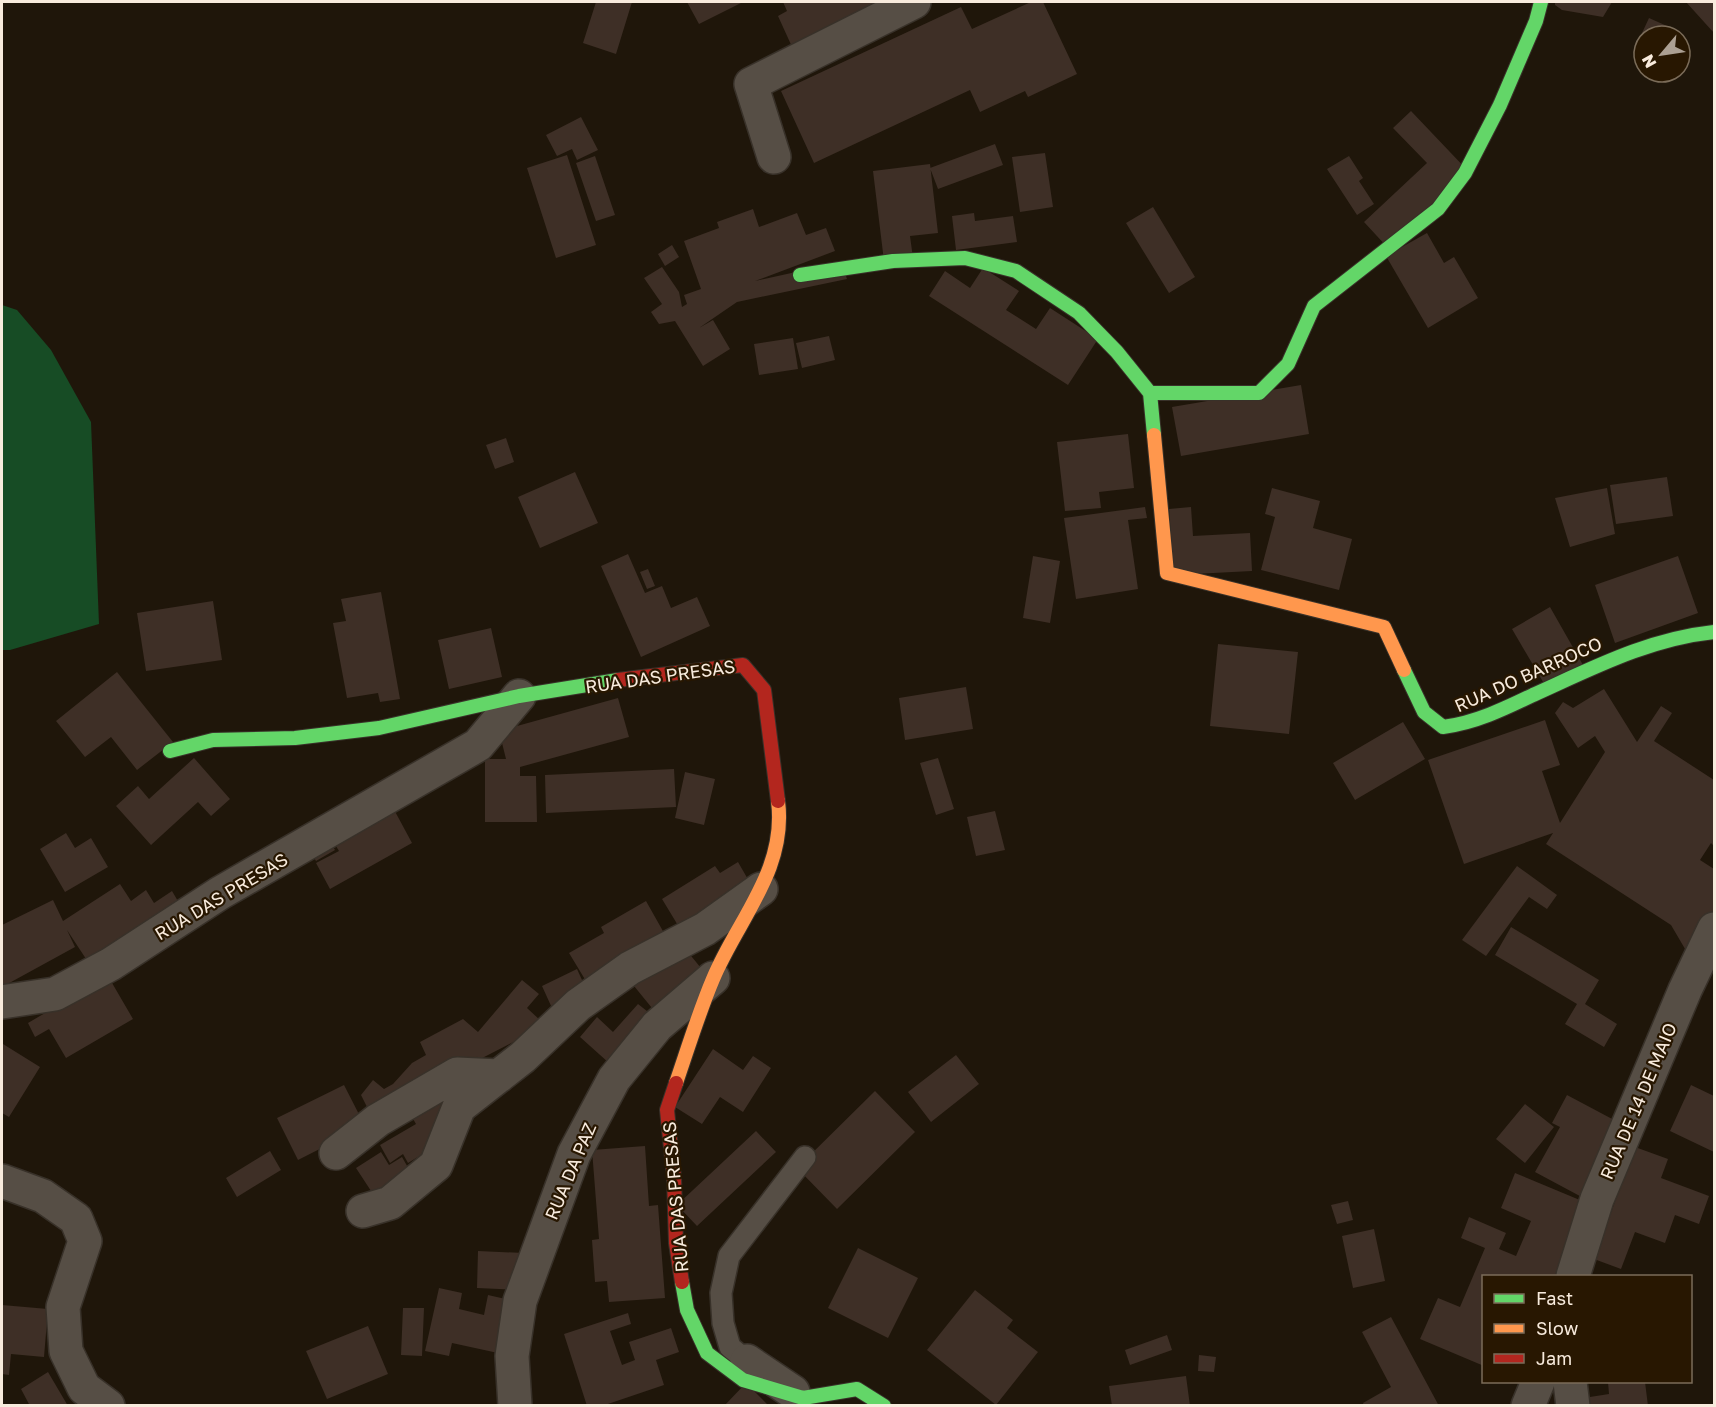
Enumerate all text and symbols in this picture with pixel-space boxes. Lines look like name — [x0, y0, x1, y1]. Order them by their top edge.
north arrow — [1632, 24, 1692, 84]
text: N — [1637, 51, 1661, 71]
street label: RUA DO BARROCO — [1451, 632, 1605, 716]
street label: RUA DAS PRESAS — [584, 655, 736, 697]
street label: RUA DAS PRESAS — [151, 848, 291, 944]
street label: RUA DE 14 DE MAIO — [1595, 1019, 1681, 1183]
street label: RUA DA PAZ — [540, 1119, 600, 1223]
street label: RUA DAS PRESAS — [657, 1121, 693, 1273]
legend — [1482, 1275, 1692, 1383]
text: Fast — [1536, 1287, 1573, 1309]
text: Slow — [1536, 1317, 1579, 1339]
text: Jam — [1536, 1347, 1572, 1369]

